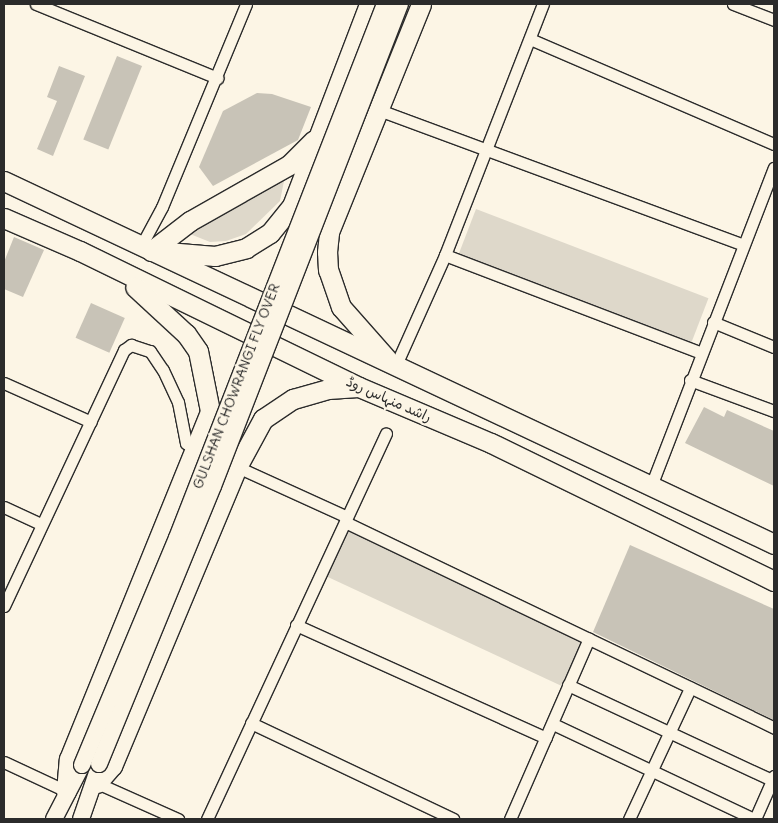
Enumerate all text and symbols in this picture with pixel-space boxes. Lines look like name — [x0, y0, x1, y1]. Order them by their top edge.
street label: GULSHAN CHOWRANGI FLY OVER — [189, 281, 283, 491]
street label: راشد منہاس روڈ — [344, 373, 434, 425]

